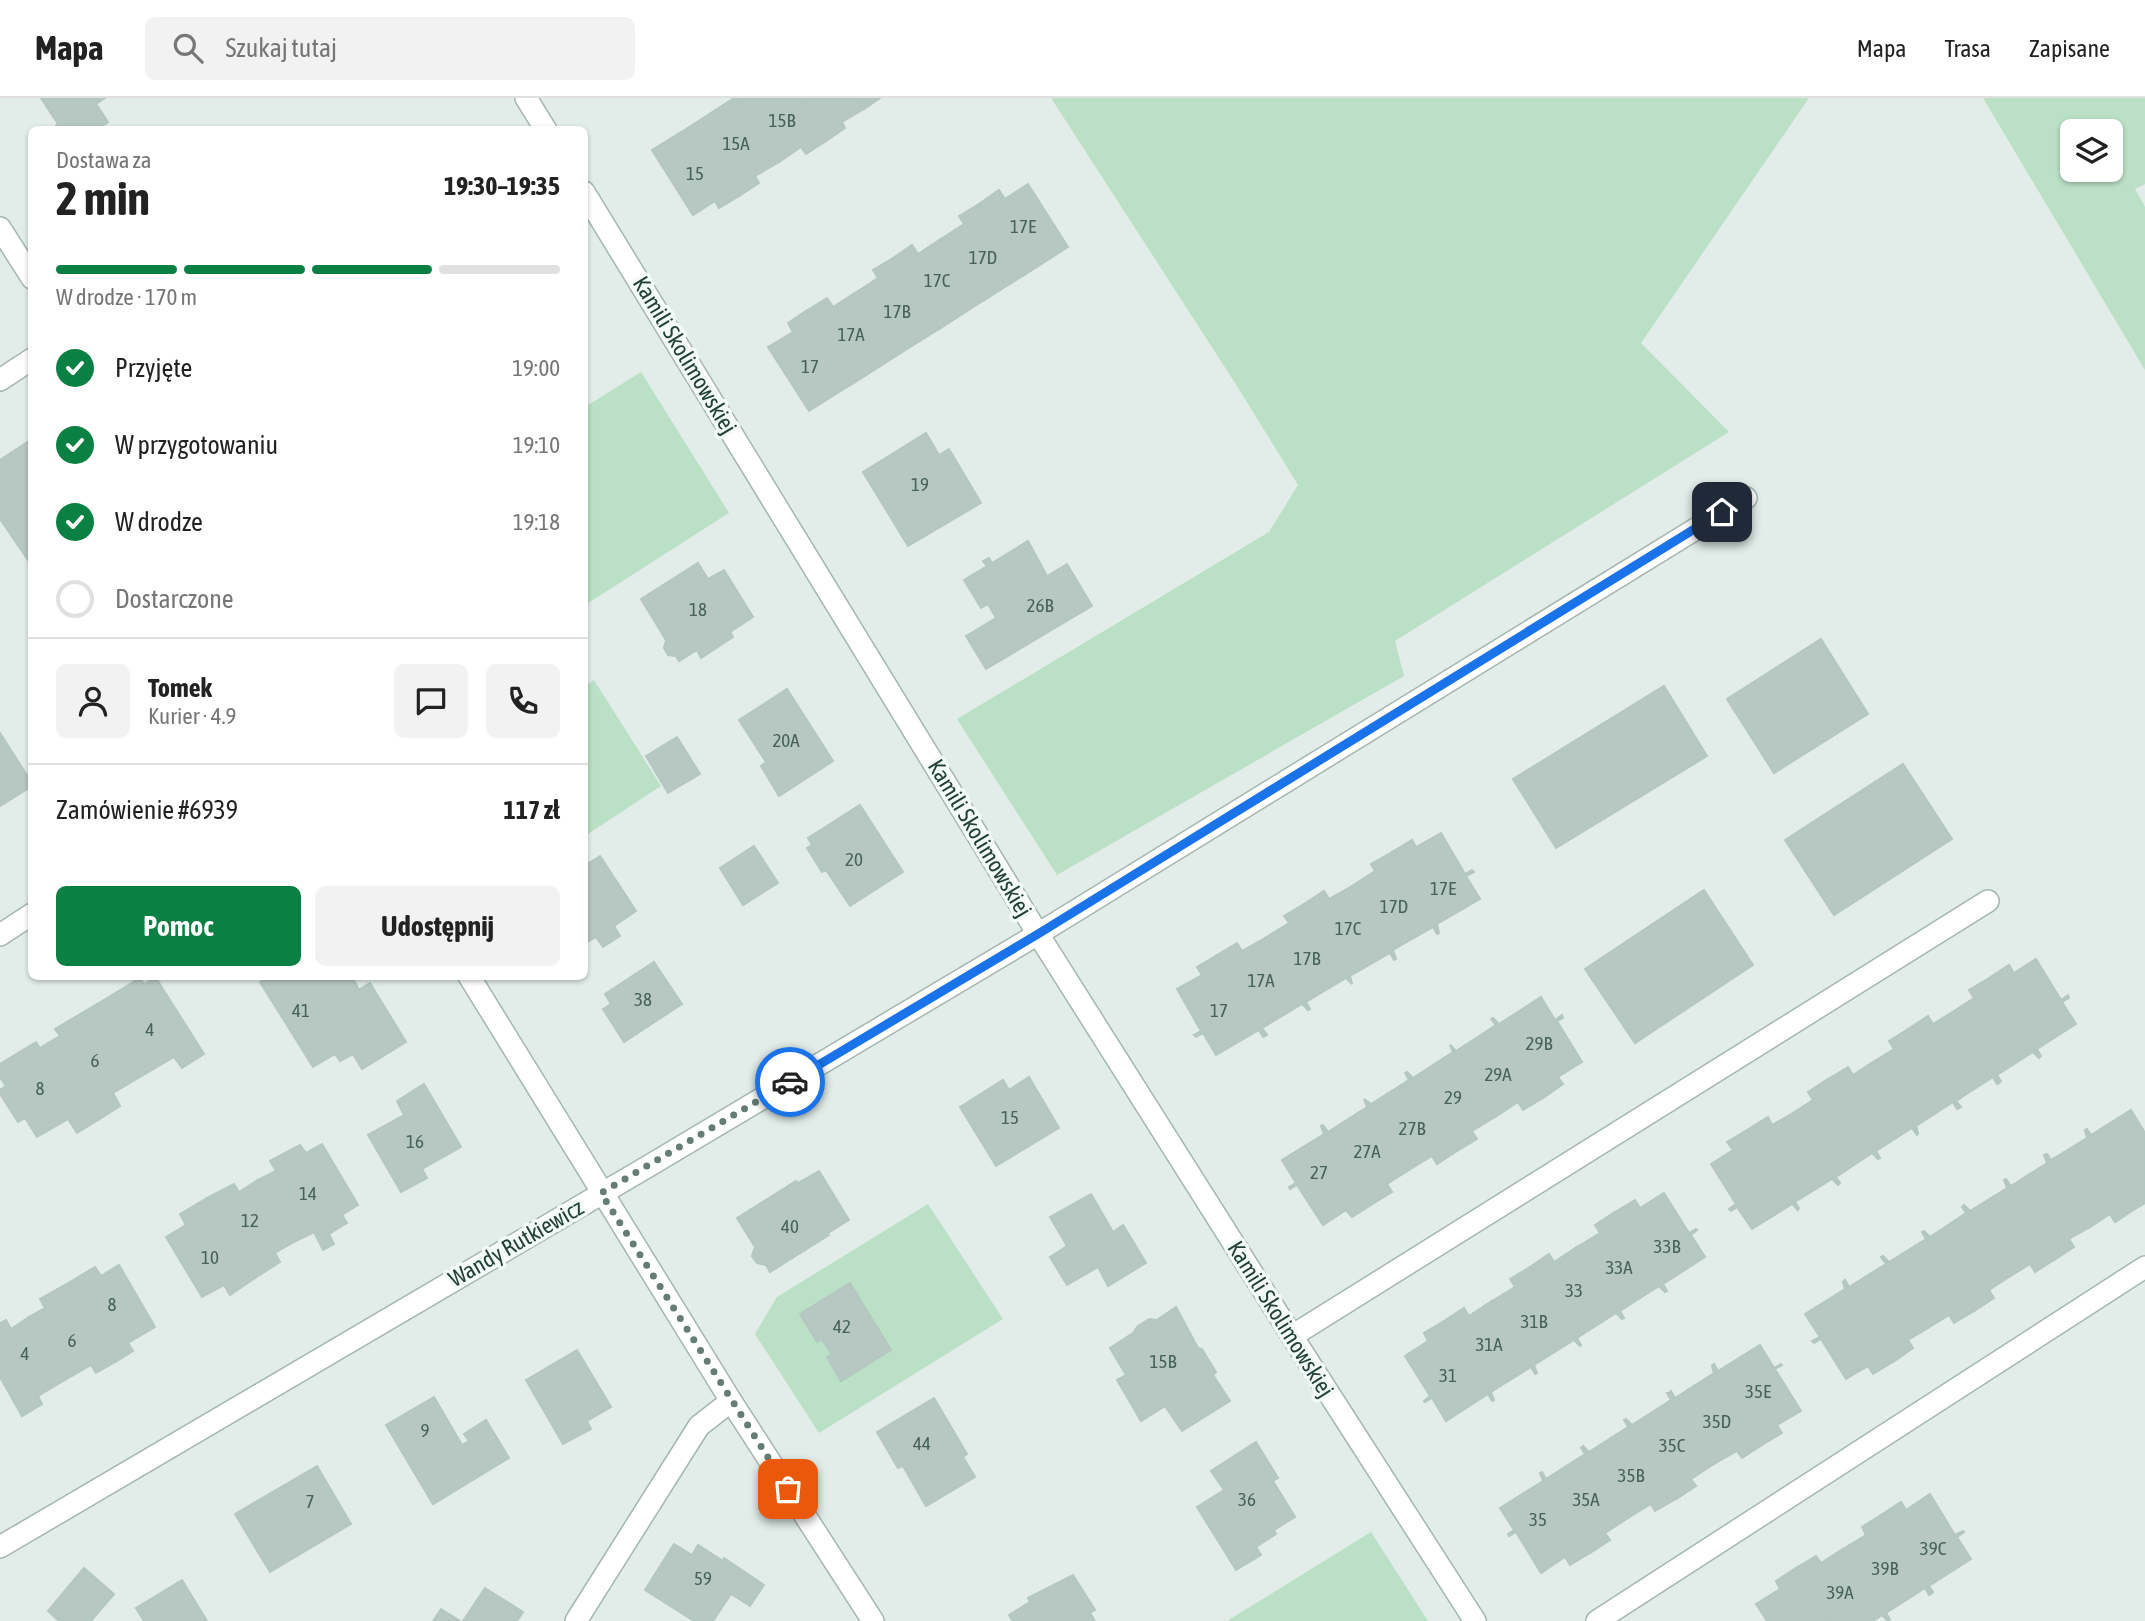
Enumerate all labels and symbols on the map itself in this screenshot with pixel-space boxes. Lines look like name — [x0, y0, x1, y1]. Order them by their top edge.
house number: 15B — [769, 109, 795, 131]
house number: 15A — [722, 132, 750, 154]
house number: 15 — [686, 162, 704, 184]
house number: 17E — [1010, 215, 1036, 237]
house number: 17D — [969, 246, 997, 268]
house number: 17C — [924, 269, 951, 291]
street label: Kamili Skolimowskiej — [628, 272, 742, 438]
house number: 17B — [884, 300, 910, 322]
house number: 17A — [837, 323, 865, 345]
house number: 17 — [801, 355, 819, 377]
house number: 19 — [911, 473, 929, 495]
pin — [1692, 482, 1752, 542]
house number: 26B — [1027, 594, 1053, 616]
house number: 18 — [689, 598, 707, 620]
house number: 20A — [772, 729, 800, 751]
street label: Kamili Skolimowskiej — [923, 755, 1037, 921]
house number: 20 — [845, 848, 863, 870]
house number: 17E — [1430, 877, 1456, 899]
house number: 17D — [1380, 895, 1408, 917]
house number: 17C — [1335, 917, 1362, 939]
house number: 17B — [1294, 947, 1320, 969]
house number: 17A — [1247, 969, 1275, 991]
house number: 38 — [634, 988, 652, 1010]
house number: 41 — [292, 999, 310, 1021]
house number: 17 — [1210, 999, 1228, 1021]
house number: 4 — [146, 1018, 155, 1040]
house number: 29B — [1526, 1032, 1552, 1054]
courier — [755, 1047, 825, 1117]
house number: 6 — [91, 1049, 100, 1071]
house number: 29A — [1484, 1063, 1512, 1085]
house number: 8 — [36, 1077, 45, 1099]
house number: 29 — [1444, 1086, 1462, 1108]
house number: 15 — [1001, 1106, 1019, 1128]
house number: 27B — [1399, 1117, 1425, 1139]
house number: 16 — [406, 1130, 424, 1152]
house number: 27A — [1353, 1140, 1381, 1162]
house number: 27 — [1310, 1161, 1328, 1183]
house number: 14 — [299, 1182, 317, 1204]
street label: Wandy Rutkiewicz — [444, 1194, 588, 1292]
house number: 12 — [241, 1209, 259, 1231]
house number: 40 — [781, 1215, 799, 1237]
house number: 33B — [1654, 1235, 1680, 1257]
street label: Kamili Skolimowskiej — [1223, 1236, 1339, 1402]
house number: 10 — [201, 1246, 219, 1268]
house number: 33A — [1605, 1256, 1633, 1278]
house number: 33 — [1565, 1279, 1583, 1301]
house number: 8 — [108, 1293, 117, 1315]
house number: 31B — [1521, 1310, 1547, 1332]
house number: 42 — [833, 1315, 851, 1337]
house number: 6 — [68, 1329, 77, 1351]
house number: 31A — [1475, 1333, 1503, 1355]
house number: 4 — [21, 1342, 30, 1364]
house number: 15B — [1150, 1350, 1176, 1372]
house number: 31 — [1439, 1364, 1457, 1386]
house number: 35E — [1745, 1380, 1771, 1402]
house number: 35D — [1703, 1410, 1731, 1432]
house number: 9 — [421, 1419, 430, 1441]
house number: 44 — [913, 1432, 931, 1454]
house number: 35C — [1659, 1434, 1686, 1456]
pin — [758, 1459, 818, 1519]
house number: 35B — [1618, 1464, 1644, 1486]
house number: 36 — [1238, 1488, 1256, 1510]
house number: 35A — [1572, 1488, 1600, 1510]
house number: 7 — [306, 1490, 314, 1512]
house number: 35 — [1529, 1508, 1547, 1530]
house number: 39C — [1920, 1537, 1947, 1559]
house number: 39B — [1872, 1557, 1898, 1579]
house number: 59 — [694, 1567, 712, 1589]
house number: 39A — [1826, 1581, 1854, 1603]

